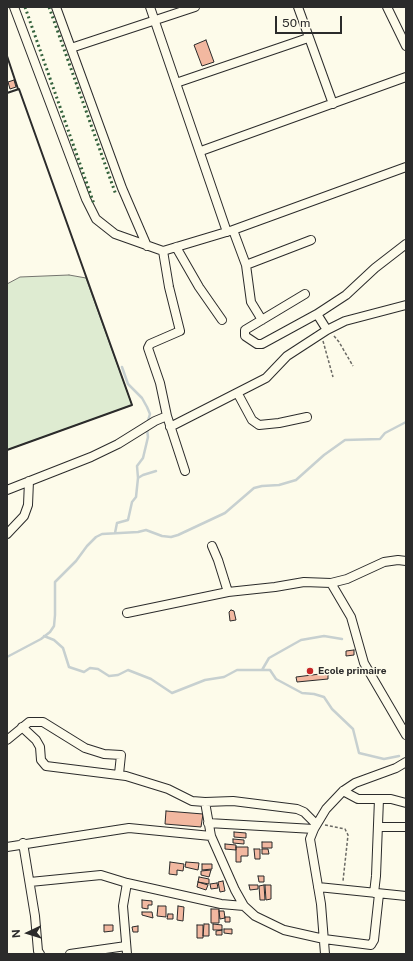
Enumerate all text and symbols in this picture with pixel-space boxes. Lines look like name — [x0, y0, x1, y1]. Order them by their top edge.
scale bar — [277, 8, 344, 34]
text: 50 m — [282, 16, 310, 30]
place label: Ecole primaire — [318, 665, 387, 677]
marker: Ecole primaire — [305, 666, 315, 676]
north arrow — [8, 913, 48, 953]
text: N — [10, 929, 22, 939]

